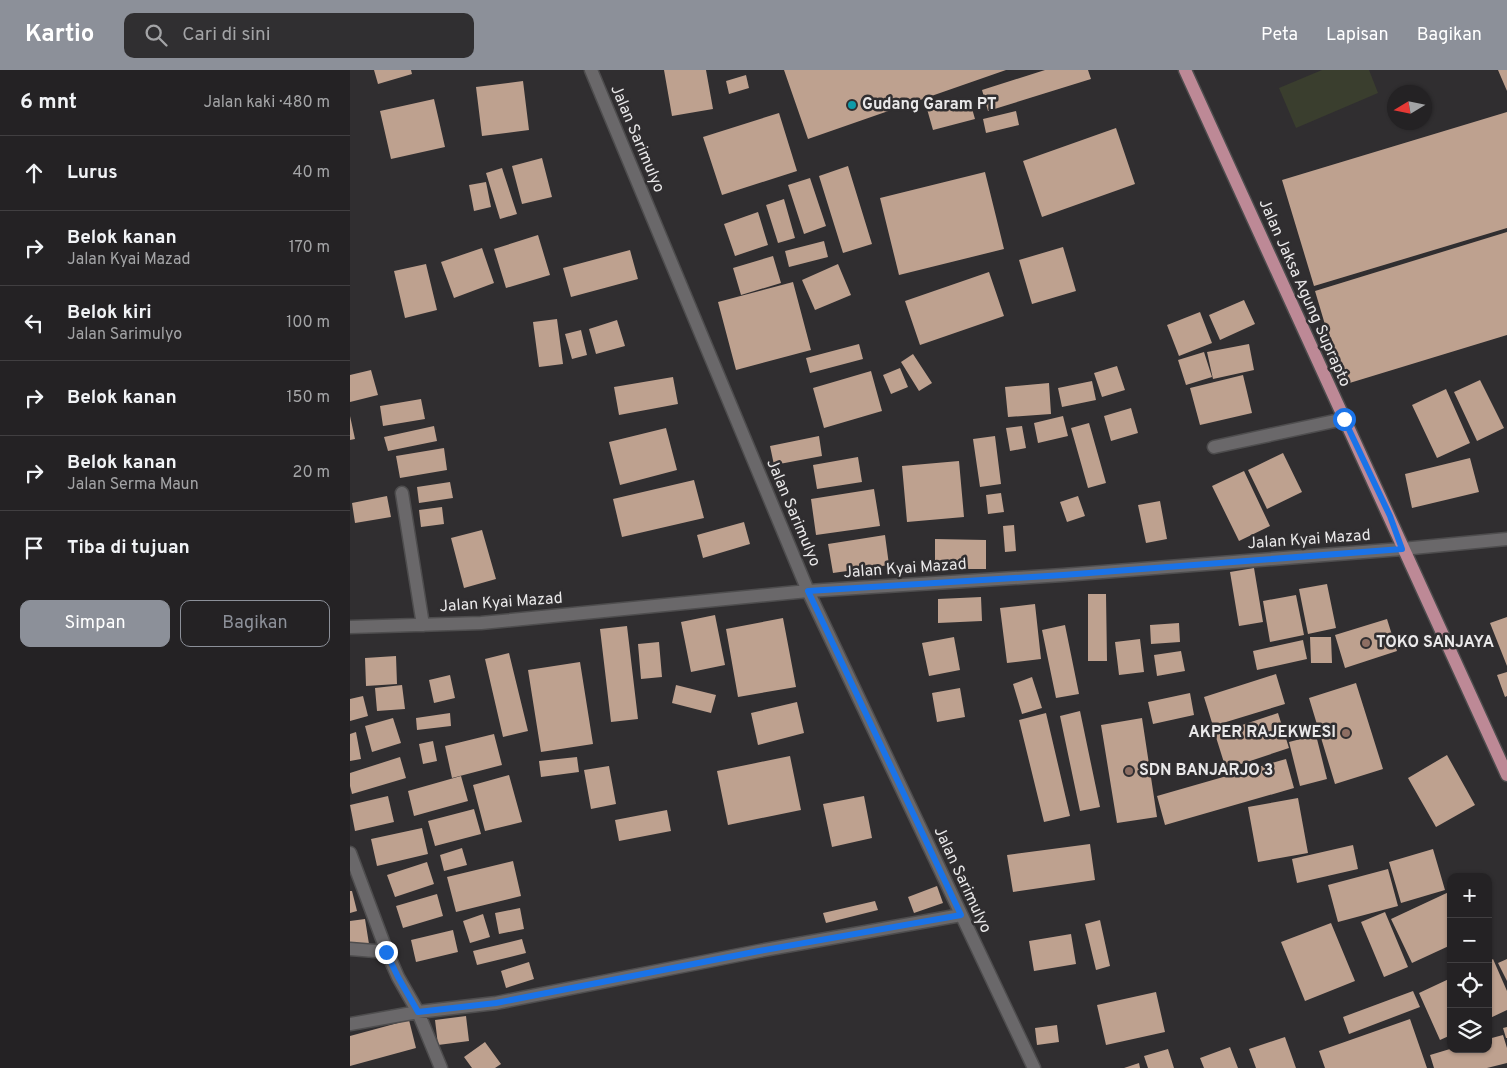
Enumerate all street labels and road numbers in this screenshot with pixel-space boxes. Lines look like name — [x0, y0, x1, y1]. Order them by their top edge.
street label: Jalan Sarimulyo — [605, 82, 669, 196]
street label: Jalan Jaksa Agung Suprapto — [1253, 196, 1355, 390]
street label: Jalan Sarimulyo — [761, 456, 825, 570]
street label: Jalan Kyai Mazad — [1247, 526, 1371, 554]
street label: Jalan Kyai Mazad — [843, 555, 967, 583]
street label: Jalan Kyai Mazad — [439, 589, 563, 617]
street label: Jalan Sarimulyo — [929, 824, 995, 936]

